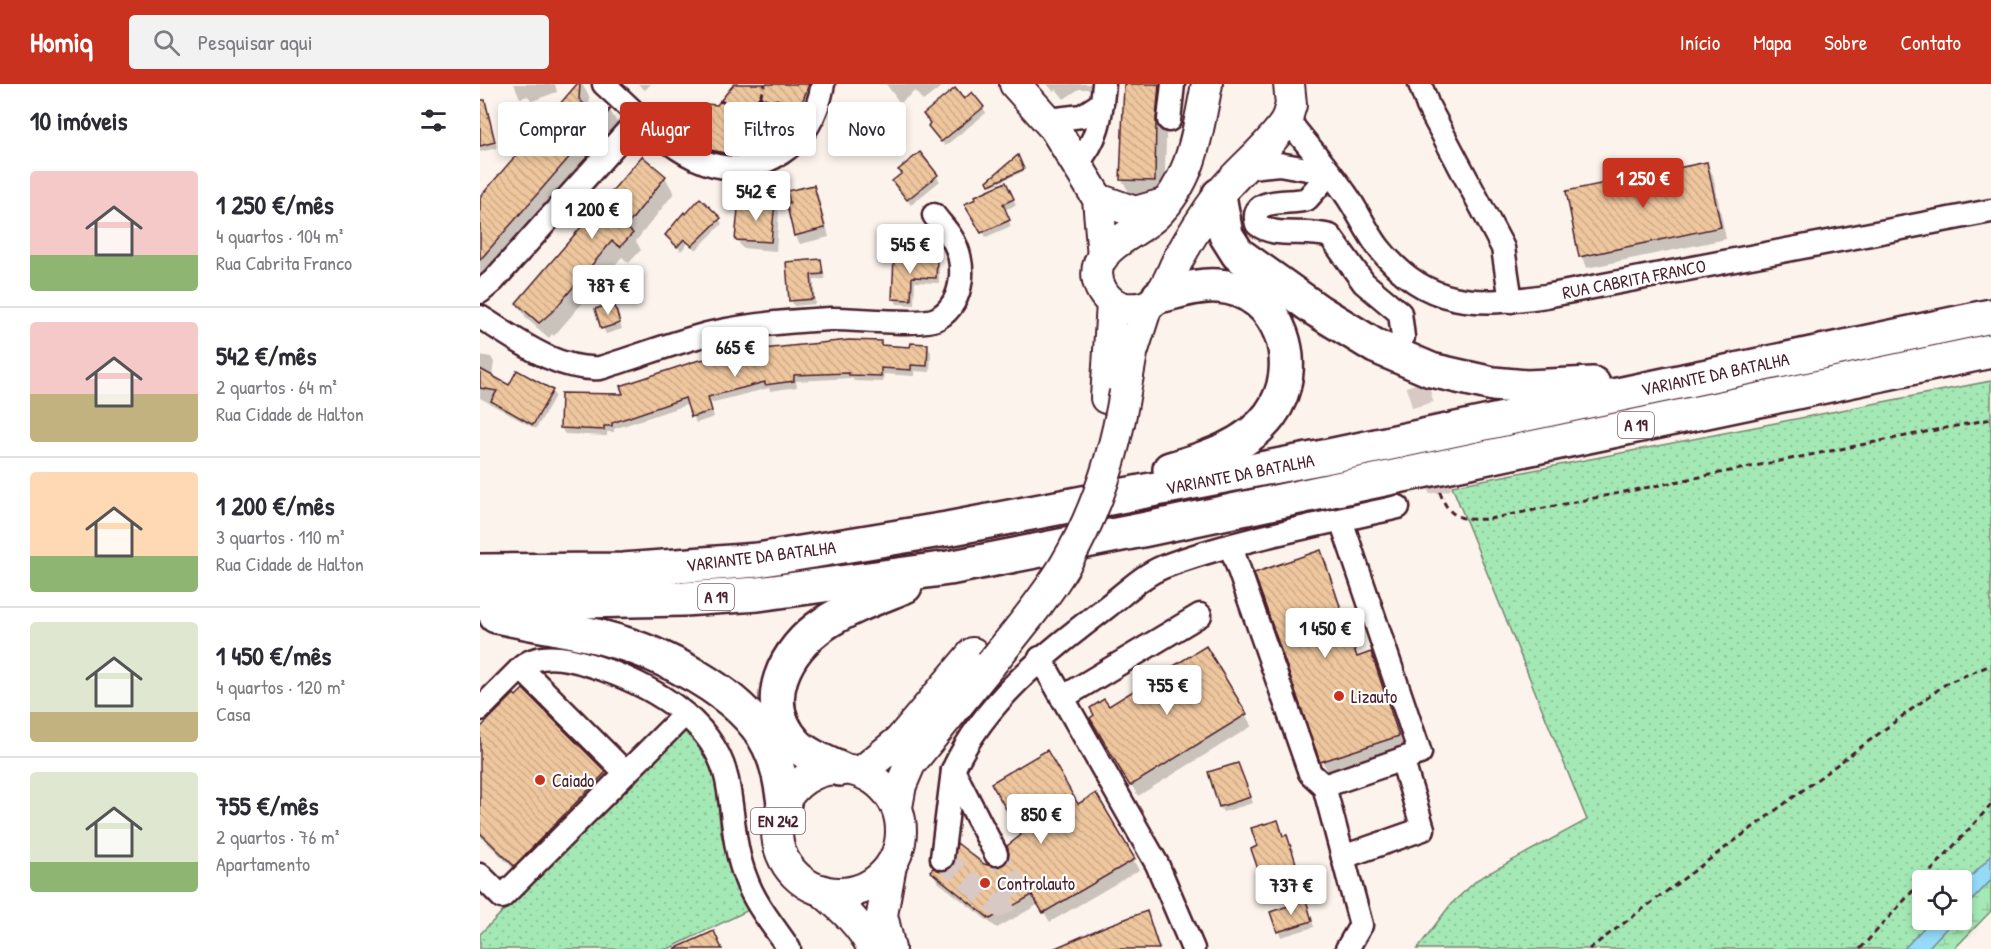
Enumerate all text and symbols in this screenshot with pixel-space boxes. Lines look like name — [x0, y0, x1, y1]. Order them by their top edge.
search box — [129, 15, 549, 69]
text: Homiq — [30, 23, 93, 61]
icon: search — [150, 26, 183, 59]
text: Pesquisar aqui — [198, 27, 313, 57]
text: Início — [1680, 28, 1720, 57]
text: Mapa — [1753, 28, 1791, 57]
text: Sobre — [1824, 28, 1867, 57]
text: Contato — [1900, 28, 1961, 57]
chip: Comprar — [498, 102, 608, 156]
chip: Alugar — [620, 102, 712, 156]
chip: Filtros — [724, 102, 816, 156]
chip: Novo — [828, 102, 906, 156]
text: 10 imóveis — [30, 103, 128, 138]
icon: filters — [417, 104, 450, 137]
pin: 1 250 € — [1588, 158, 1698, 209]
text: 1 250 € — [1617, 164, 1669, 191]
pin: 542 € — [714, 171, 798, 222]
text: 542 € — [736, 177, 776, 204]
text: 1 250 €/mês — [216, 187, 334, 222]
pin: 1 200 € — [537, 189, 647, 240]
icon: home — [78, 195, 150, 267]
text: 1 200 € — [565, 195, 619, 222]
text: 4 quartos · 104 m² — [216, 222, 343, 249]
pin: 545 € — [868, 224, 952, 275]
text: 545 € — [891, 230, 929, 257]
text: Rua Cabrita Franco — [216, 249, 352, 276]
street label: RUA CABRITA FRANCO — [1560, 253, 1708, 305]
pin: 787 € — [566, 265, 650, 316]
text: 787 € — [587, 271, 629, 298]
pin: 665 € — [693, 327, 777, 378]
text: 665 € — [716, 333, 754, 360]
text: 542 €/mês — [216, 338, 316, 373]
icon: home — [78, 346, 150, 418]
street label: VARIANTE DA BATALHA — [1639, 346, 1791, 402]
text: 2 quartos · 64 m² — [216, 373, 337, 400]
text: Rua Cidade de Halton — [216, 400, 364, 427]
road number: A 19 — [1618, 412, 1654, 438]
street label: VARIANTE DA BATALHA — [1164, 447, 1317, 501]
text: 1 200 €/mês — [216, 488, 334, 523]
icon: home — [78, 496, 150, 568]
text: 3 quartos · 110 m² — [216, 523, 344, 550]
street label: VARIANTE DA BATALHA — [685, 534, 838, 578]
text: Rua Cidade de Halton — [216, 550, 364, 577]
road number: A 19 — [698, 584, 734, 610]
pin: 1 450 € — [1270, 608, 1380, 659]
text: 1 450 € — [1300, 614, 1351, 641]
text: 1 450 €/mês — [216, 638, 331, 673]
icon: home — [78, 646, 150, 718]
pin: 755 € — [1125, 665, 1209, 716]
text: 755 € — [1146, 671, 1188, 698]
text: 4 quartos · 120 m² — [216, 673, 345, 700]
place label: Lizauto — [1351, 684, 1397, 709]
marker: Lizauto — [1332, 689, 1346, 703]
text: Casa — [216, 700, 250, 727]
place label: Caiado — [552, 768, 594, 793]
marker: Caiado — [533, 773, 547, 787]
text: 755 €/mês — [216, 788, 318, 823]
pin: 850 € — [999, 794, 1083, 845]
icon: home — [78, 796, 150, 868]
text: 850 € — [1021, 800, 1061, 827]
road number: EN 242 — [751, 808, 805, 834]
text: 2 quartos · 76 m² — [216, 823, 339, 850]
text: Apartamento — [216, 850, 310, 877]
pin: 737 € — [1249, 865, 1333, 916]
map controls — [1912, 870, 1972, 930]
button: locate — [1912, 870, 1972, 930]
place label: Controlauto — [997, 871, 1075, 896]
text: 737 € — [1270, 871, 1312, 898]
marker: Controlauto — [978, 876, 992, 890]

